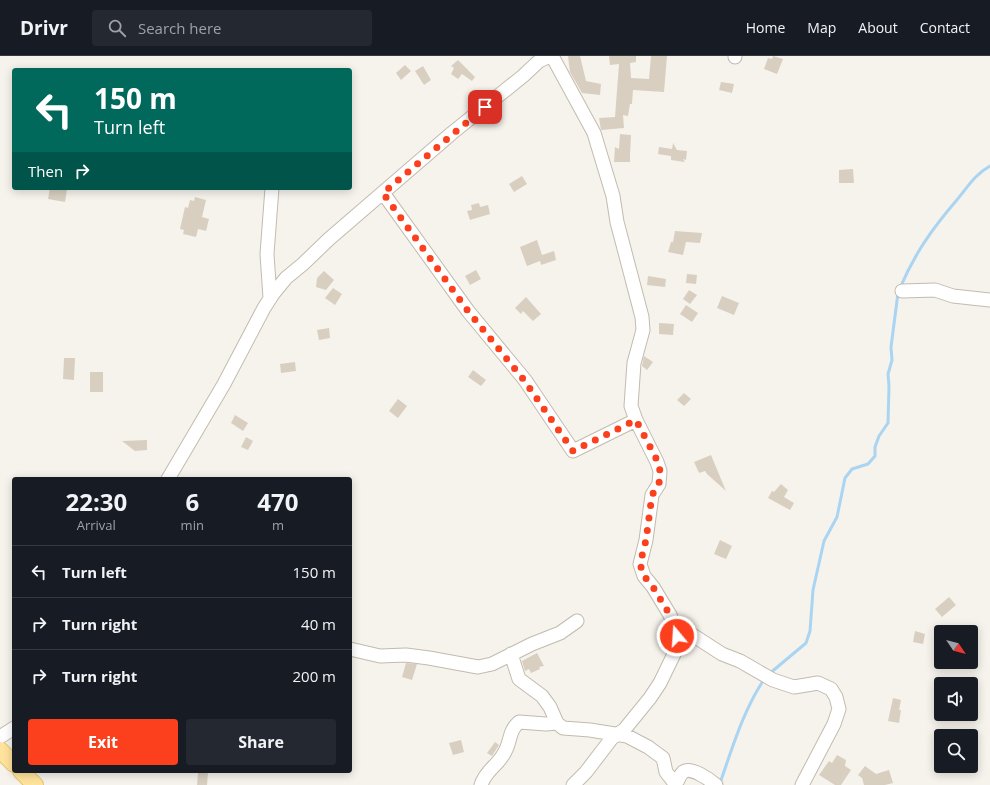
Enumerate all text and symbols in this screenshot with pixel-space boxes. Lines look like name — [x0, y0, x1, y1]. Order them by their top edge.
search box — [92, 10, 372, 46]
text: Drivr — [20, 15, 68, 41]
icon: search — [106, 17, 128, 39]
text: Search here — [138, 18, 222, 38]
text: Home — [746, 18, 785, 37]
text: Map — [807, 18, 836, 37]
text: About — [858, 18, 898, 37]
text: Contact — [920, 18, 970, 37]
text: 150 m — [94, 79, 177, 117]
icon: left — [28, 84, 80, 136]
pin — [468, 90, 502, 124]
icon: arrive — [474, 96, 496, 118]
text: Turn left — [94, 115, 165, 139]
icon: right — [71, 160, 93, 182]
text: Then — [28, 161, 63, 181]
text: 22:30 — [65, 485, 127, 518]
text: 6 — [185, 485, 199, 518]
text: 470 — [257, 485, 299, 518]
text: Arrival — [77, 516, 116, 534]
text: min — [181, 516, 204, 534]
text: m — [272, 516, 284, 534]
icon: left — [28, 561, 50, 583]
text: Turn left — [62, 562, 127, 582]
text: 150 m — [292, 562, 336, 582]
icon: right — [28, 613, 50, 635]
text: Turn right — [62, 614, 137, 634]
text: 40 m — [301, 614, 336, 634]
position arrow — [656, 615, 698, 657]
north arrow — [934, 625, 978, 669]
map controls — [934, 625, 978, 773]
icon: right — [28, 665, 50, 687]
text: Turn right — [62, 666, 137, 686]
text: 200 m — [292, 666, 336, 686]
button: sound — [934, 677, 978, 721]
button: Exit — [28, 719, 178, 765]
button: Share — [186, 719, 336, 765]
button: search — [934, 729, 978, 773]

